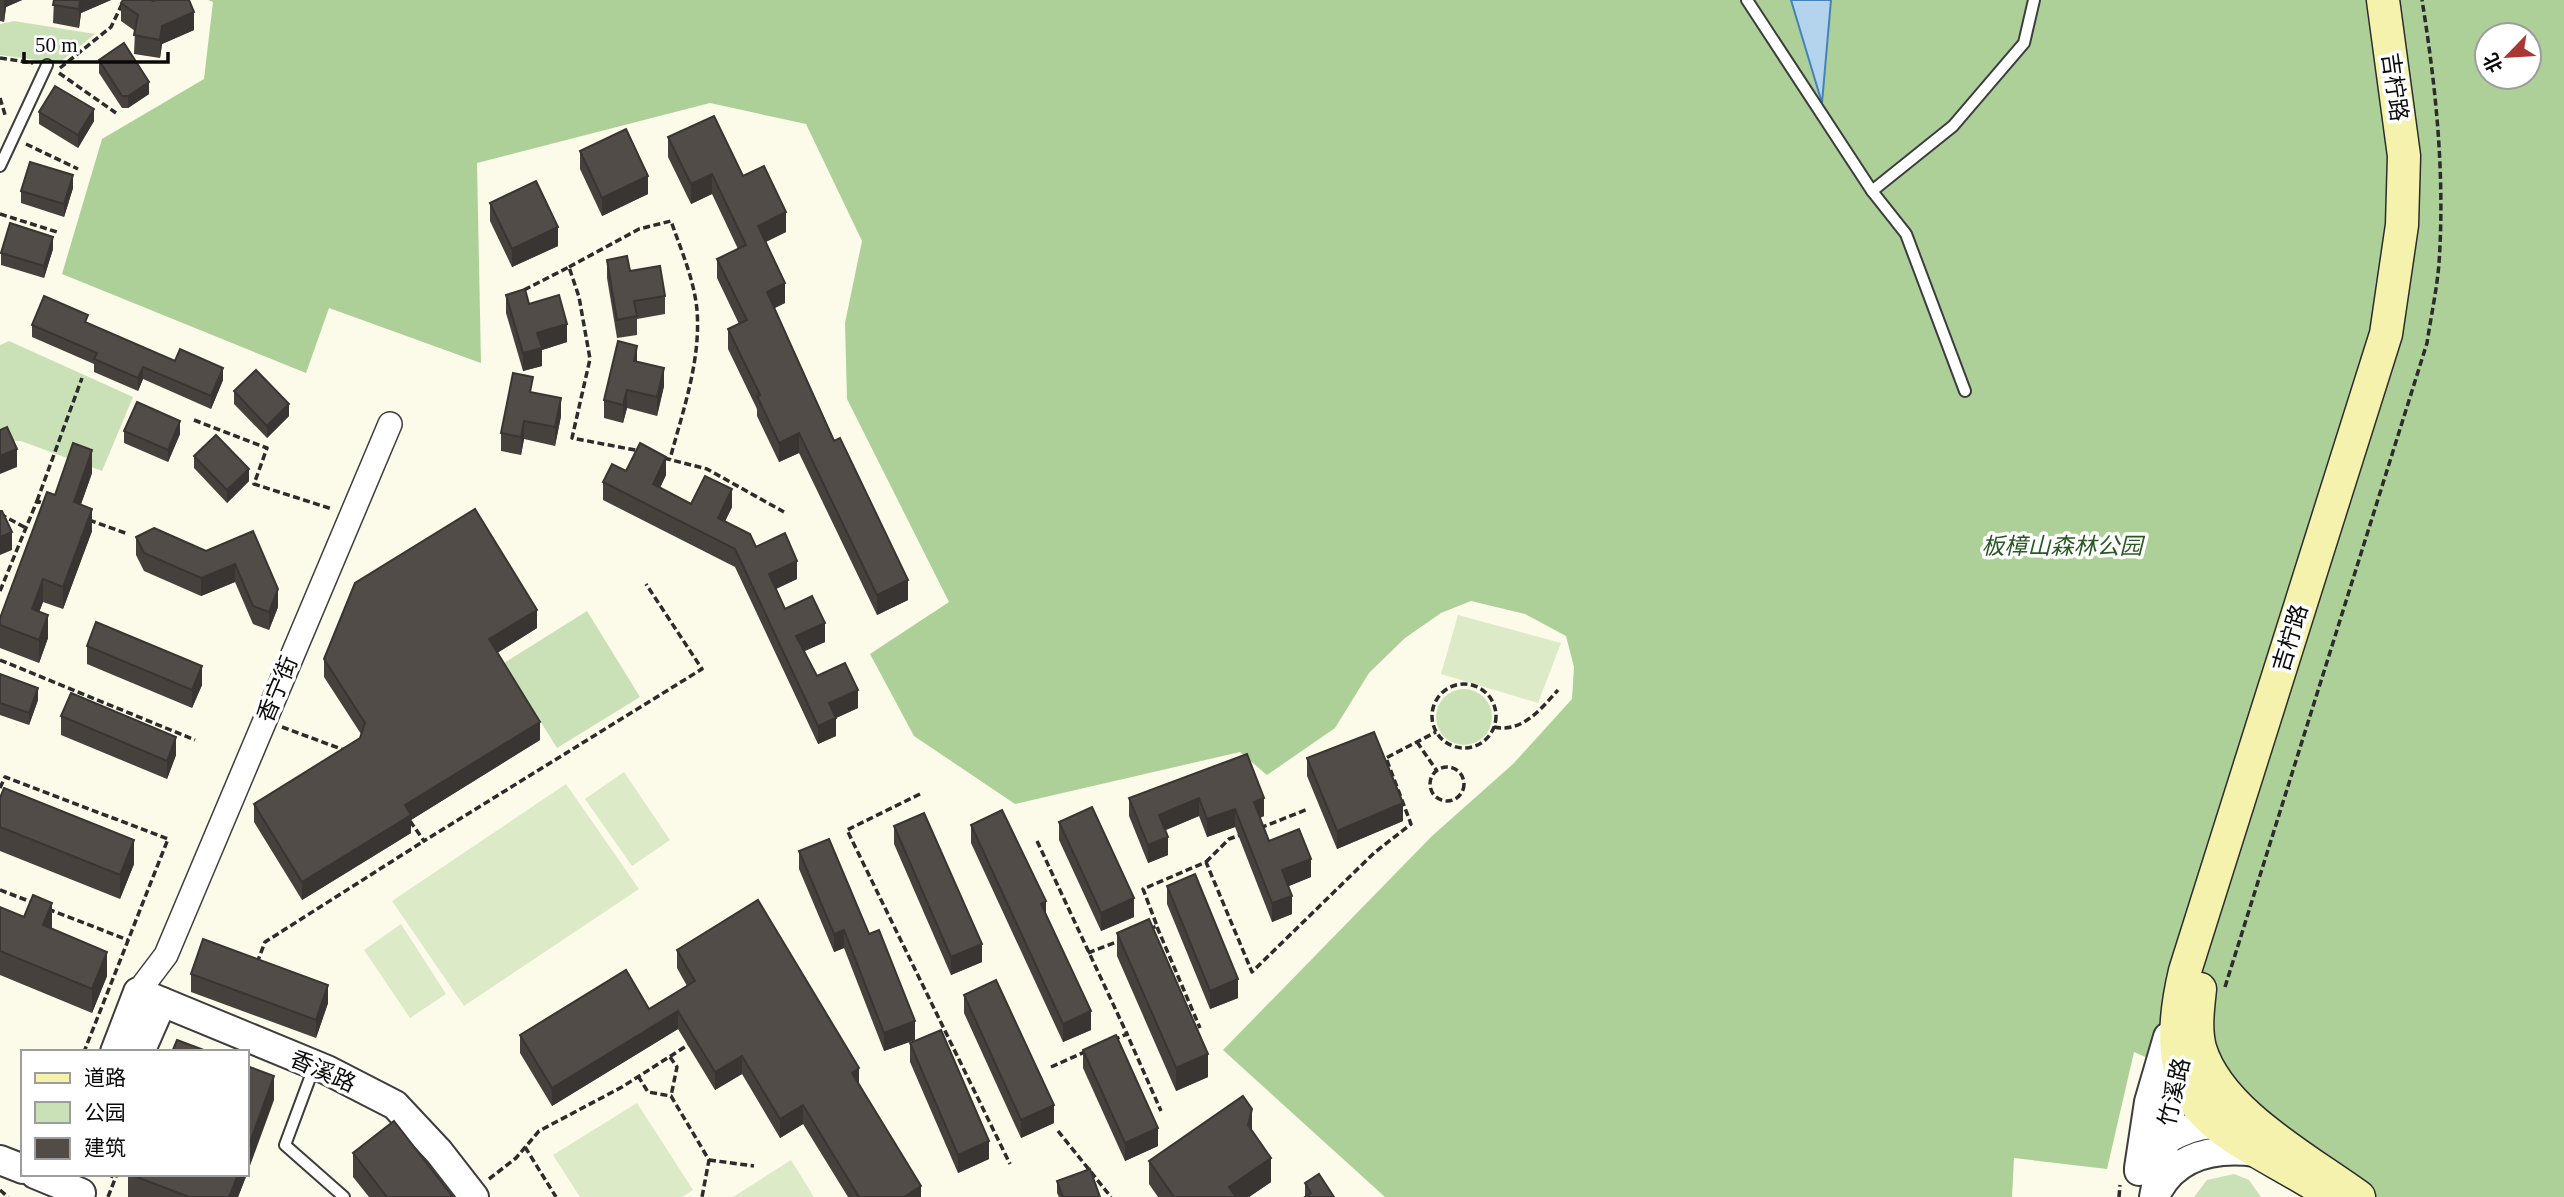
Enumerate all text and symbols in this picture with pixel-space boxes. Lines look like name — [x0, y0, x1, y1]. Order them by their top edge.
scale bar — [24, 21, 168, 65]
north arrow — [2473, 21, 2543, 91]
text: 50 m — [35, 33, 78, 57]
text: 北 — [2480, 50, 2507, 76]
street label: 吉柠路 — [2377, 51, 2412, 123]
park label: 板樟山森林公园 — [1982, 534, 2146, 559]
street label: 吉柠路 — [2268, 601, 2313, 675]
street label: 香宁街 — [252, 653, 302, 726]
street label: 香溪路 — [286, 1046, 359, 1097]
legend — [21, 1050, 248, 1176]
street label: 竹溪路 — [2155, 1056, 2194, 1129]
text: 道路 — [84, 1066, 126, 1090]
text: 公园 — [84, 1101, 126, 1125]
text: 建筑 — [84, 1136, 126, 1160]

